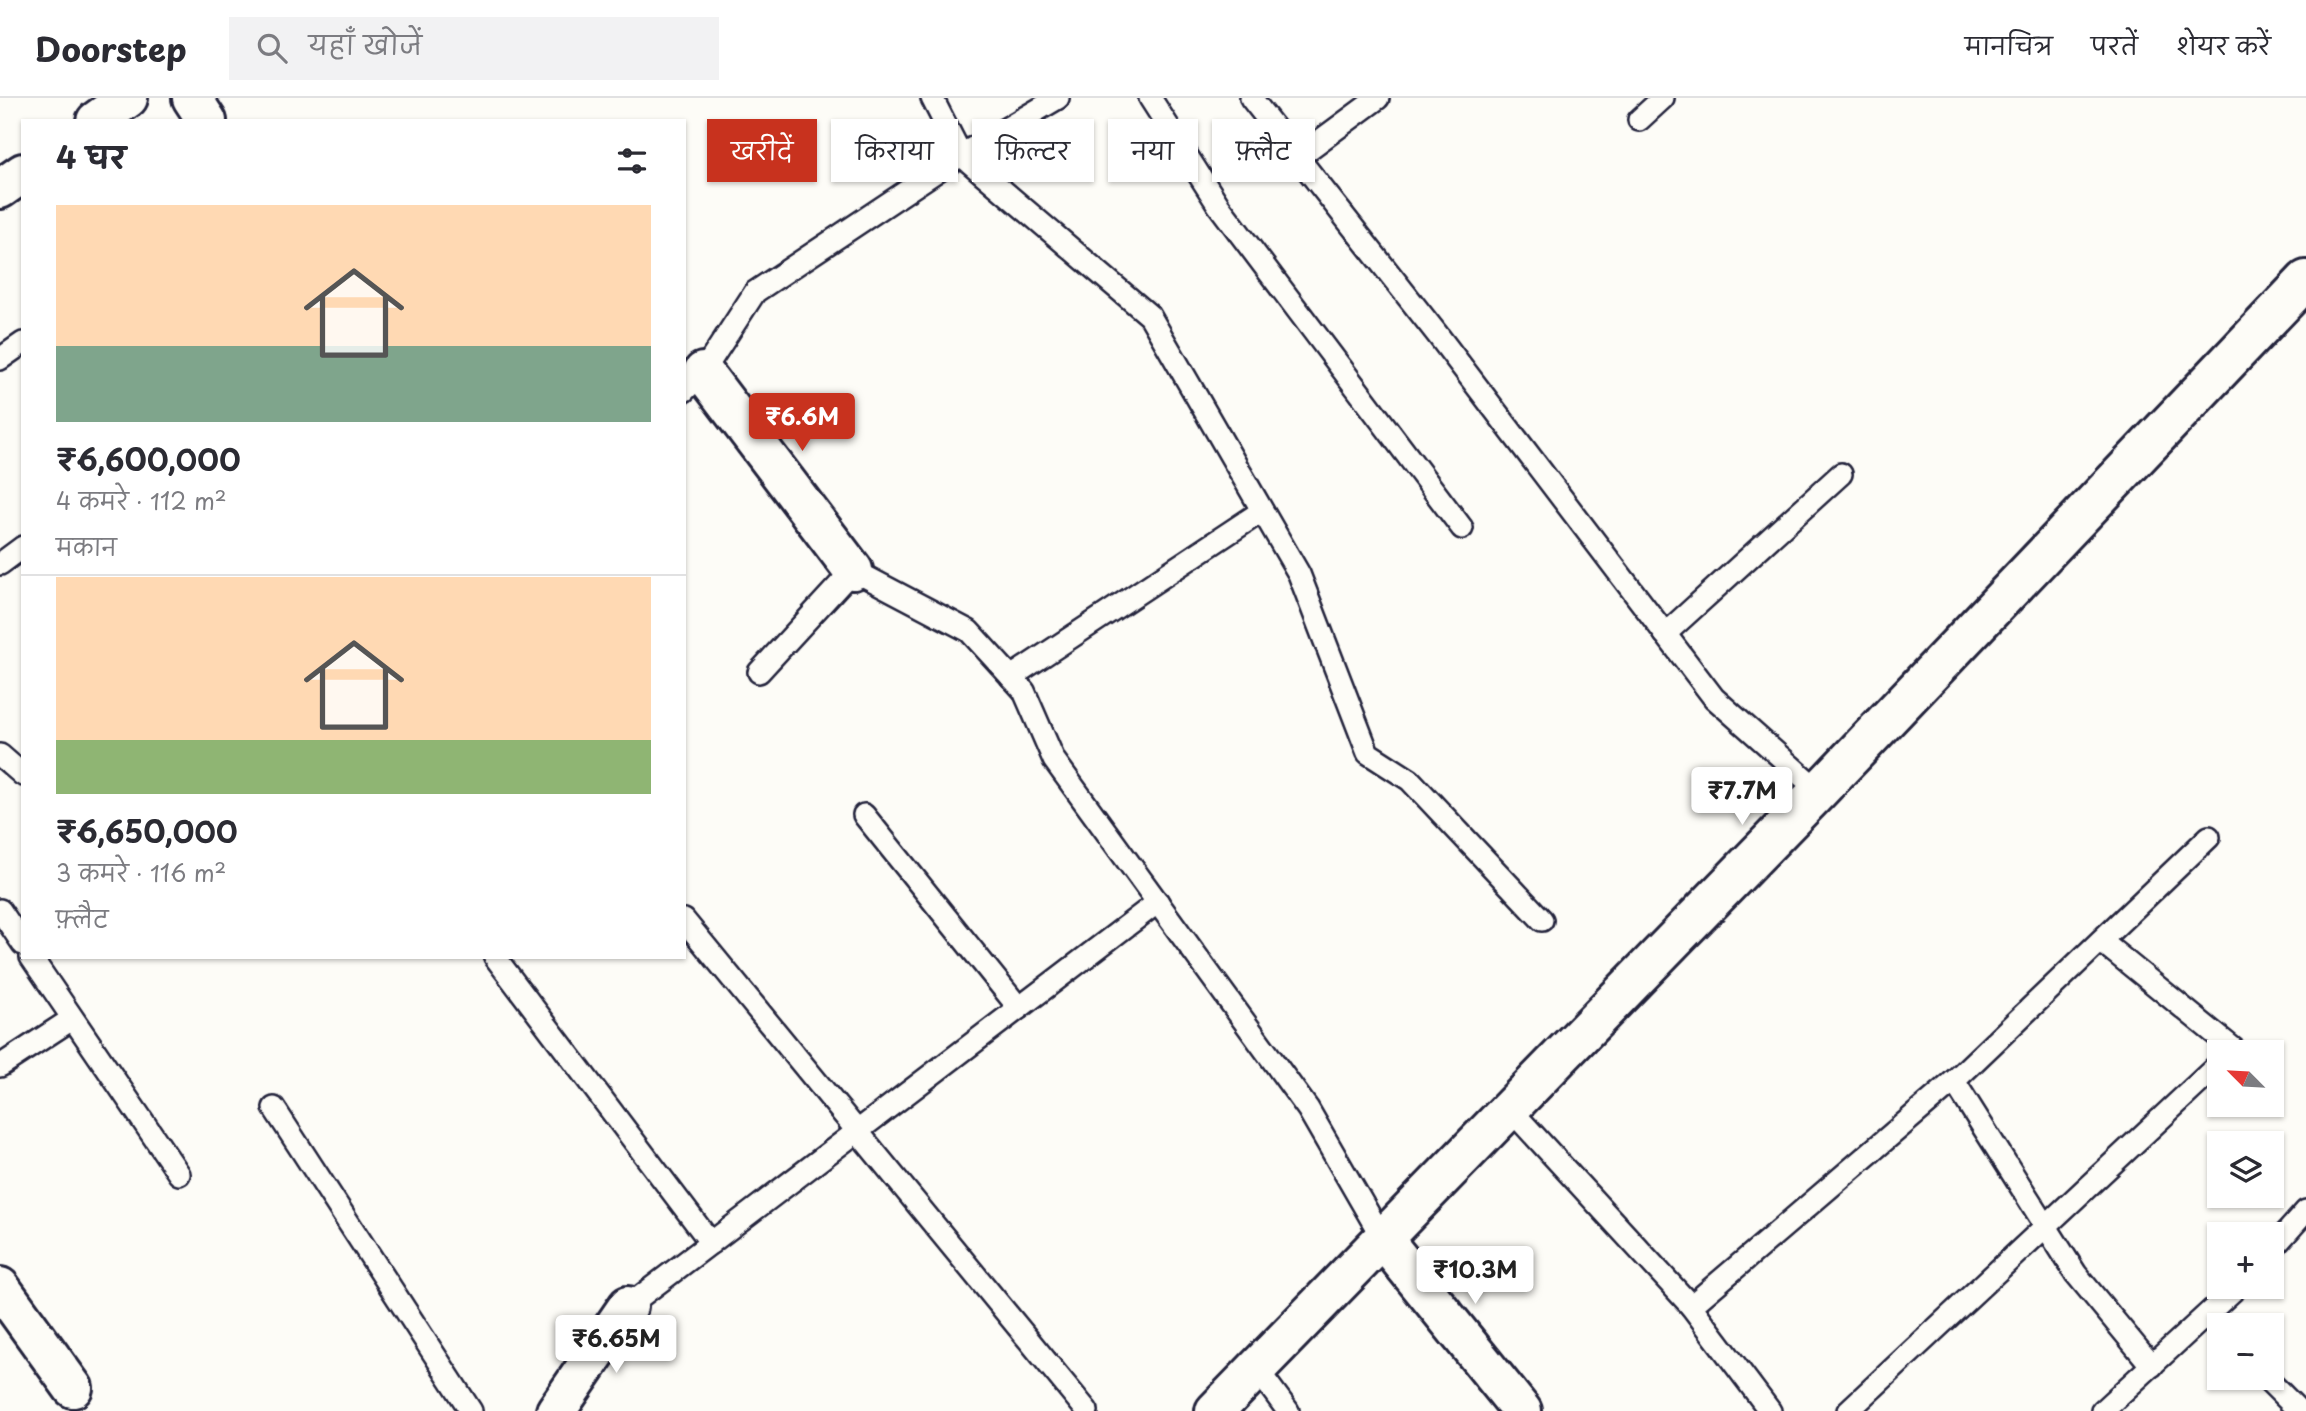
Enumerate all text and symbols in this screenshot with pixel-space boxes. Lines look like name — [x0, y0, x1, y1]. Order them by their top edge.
search box — [229, 17, 719, 80]
text: Doorstep — [35, 23, 187, 73]
text: यहाँ खोजें — [309, 25, 422, 64]
text: मानचित्र — [1965, 27, 2053, 63]
text: परतें — [2091, 27, 2138, 63]
text: शेयर करें — [2176, 27, 2271, 63]
icon: search — [253, 29, 291, 67]
chip: खरीदें — [707, 119, 817, 182]
chip: किराया — [831, 119, 958, 182]
chip: फ़िल्टर — [972, 119, 1094, 182]
chip: नया — [1108, 119, 1198, 182]
chip: फ़्लैट — [1212, 119, 1315, 182]
text: 4 घर — [56, 134, 126, 179]
icon: filters — [613, 142, 651, 180]
icon: home — [291, 250, 417, 376]
pin: ₹6.6M — [753, 394, 851, 453]
text: ₹6.6M — [765, 398, 839, 433]
text: ₹6,600,000 — [56, 436, 241, 481]
text: 4 कमरे · 112 m² — [56, 483, 227, 518]
text: मकान — [56, 529, 117, 564]
icon: home — [291, 622, 417, 748]
pin: ₹7.7M — [1693, 768, 1791, 827]
text: ₹7.7M — [1707, 772, 1777, 807]
text: ₹6,650,000 — [56, 808, 238, 853]
text: 3 कमरे · 116 m² — [56, 855, 226, 890]
text: फ़्लैट — [56, 901, 108, 936]
north arrow — [2207, 1040, 2284, 1116]
map controls — [2207, 1040, 2284, 1390]
button: layers — [2207, 1131, 2284, 1208]
button: + — [2207, 1222, 2284, 1299]
pin: ₹10.3M — [1418, 1246, 1532, 1306]
text: ₹10.3M — [1433, 1251, 1517, 1286]
button: − — [2207, 1313, 2284, 1390]
pin: ₹6.65M — [559, 1316, 673, 1375]
text: ₹6.65M — [571, 1320, 661, 1355]

